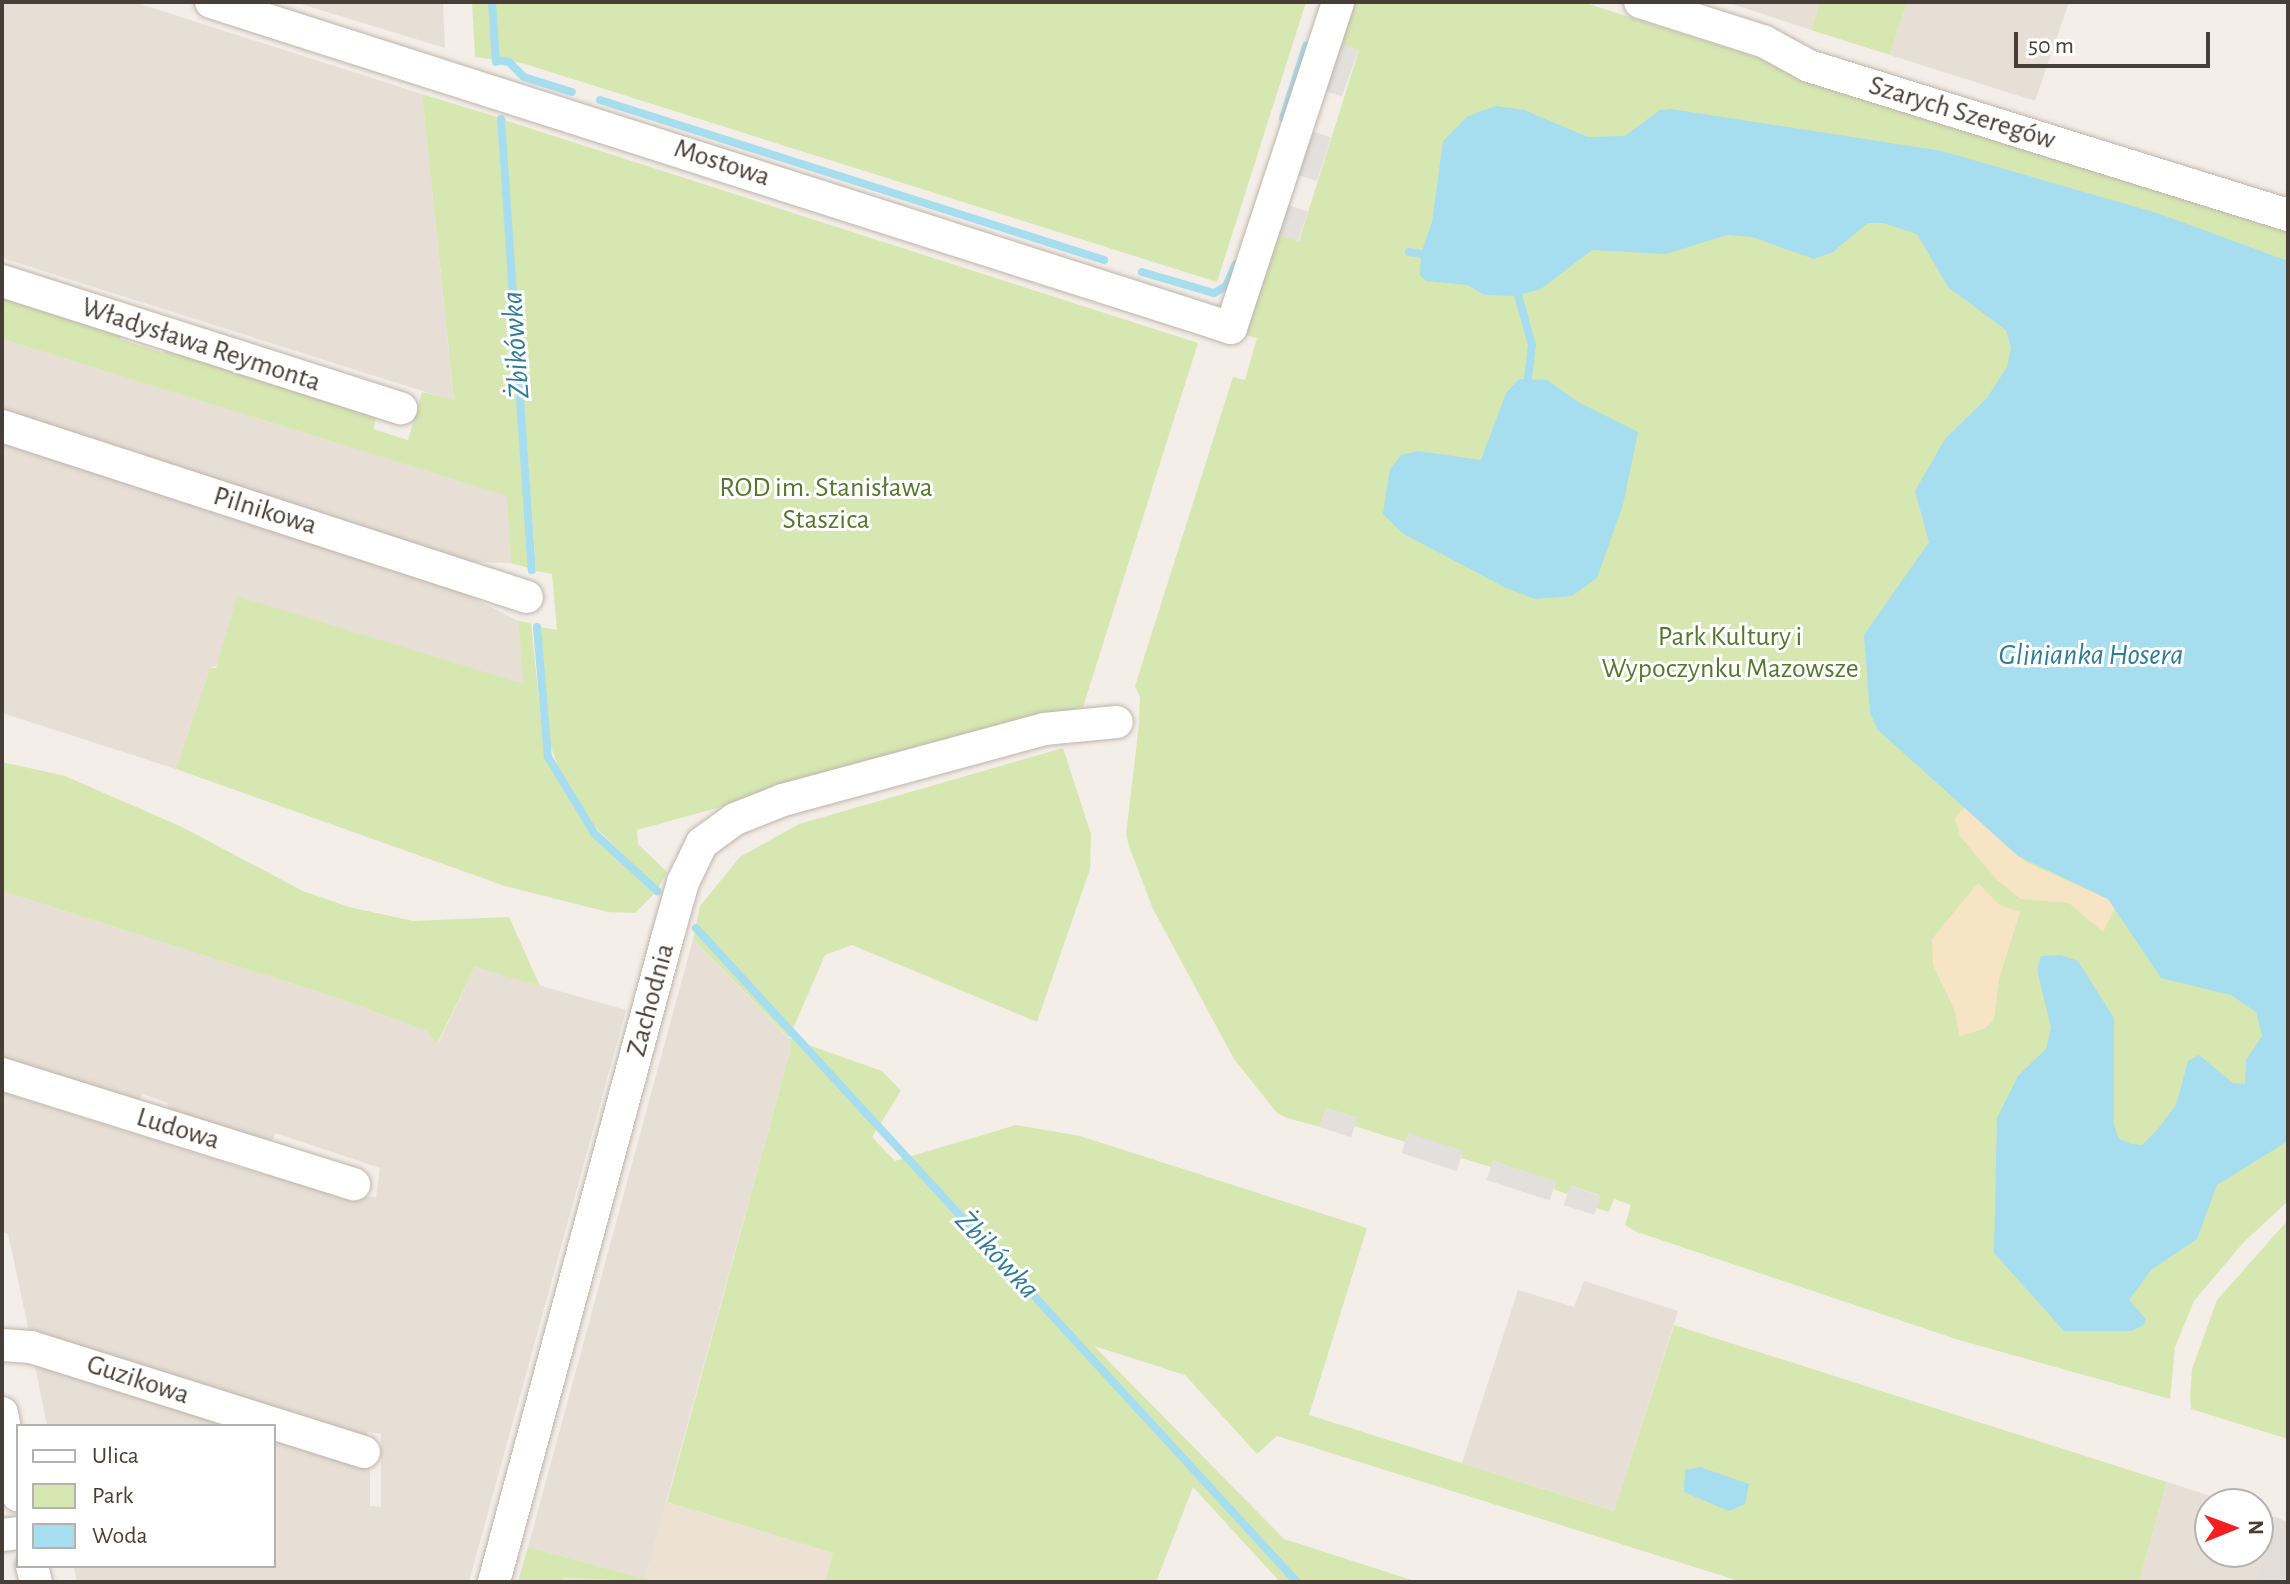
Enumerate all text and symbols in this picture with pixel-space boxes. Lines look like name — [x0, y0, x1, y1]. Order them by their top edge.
scale bar — [2018, 16, 2214, 66]
text: 50 m — [2028, 34, 2074, 58]
street label: Szarych Szeregów — [1865, 69, 2059, 157]
street label: Mostowa — [670, 132, 774, 194]
street label: Władysława Reymonta — [77, 290, 325, 400]
water label: Żbikówka — [494, 290, 538, 400]
park label: ROD im. Stanisława Staszica — [719, 471, 933, 537]
street label: Pilnikowa — [209, 479, 321, 543]
park label: Park Kultury i Wypoczynku Mazowsze — [1601, 620, 1859, 686]
water label: Glinianka Hosera — [1999, 637, 2183, 673]
street label: Zachodnia — [620, 940, 682, 1060]
street label: Ludowa — [132, 1100, 224, 1158]
water label: Żbikówka — [947, 1203, 1047, 1307]
street label: Guzikowa — [82, 1348, 194, 1412]
legend — [16, 1424, 276, 1568]
text: Ulica — [92, 1444, 139, 1468]
text: Park — [92, 1484, 133, 1508]
north arrow — [2194, 1488, 2274, 1568]
text: N — [2245, 1520, 2267, 1535]
text: Woda — [92, 1524, 148, 1548]

